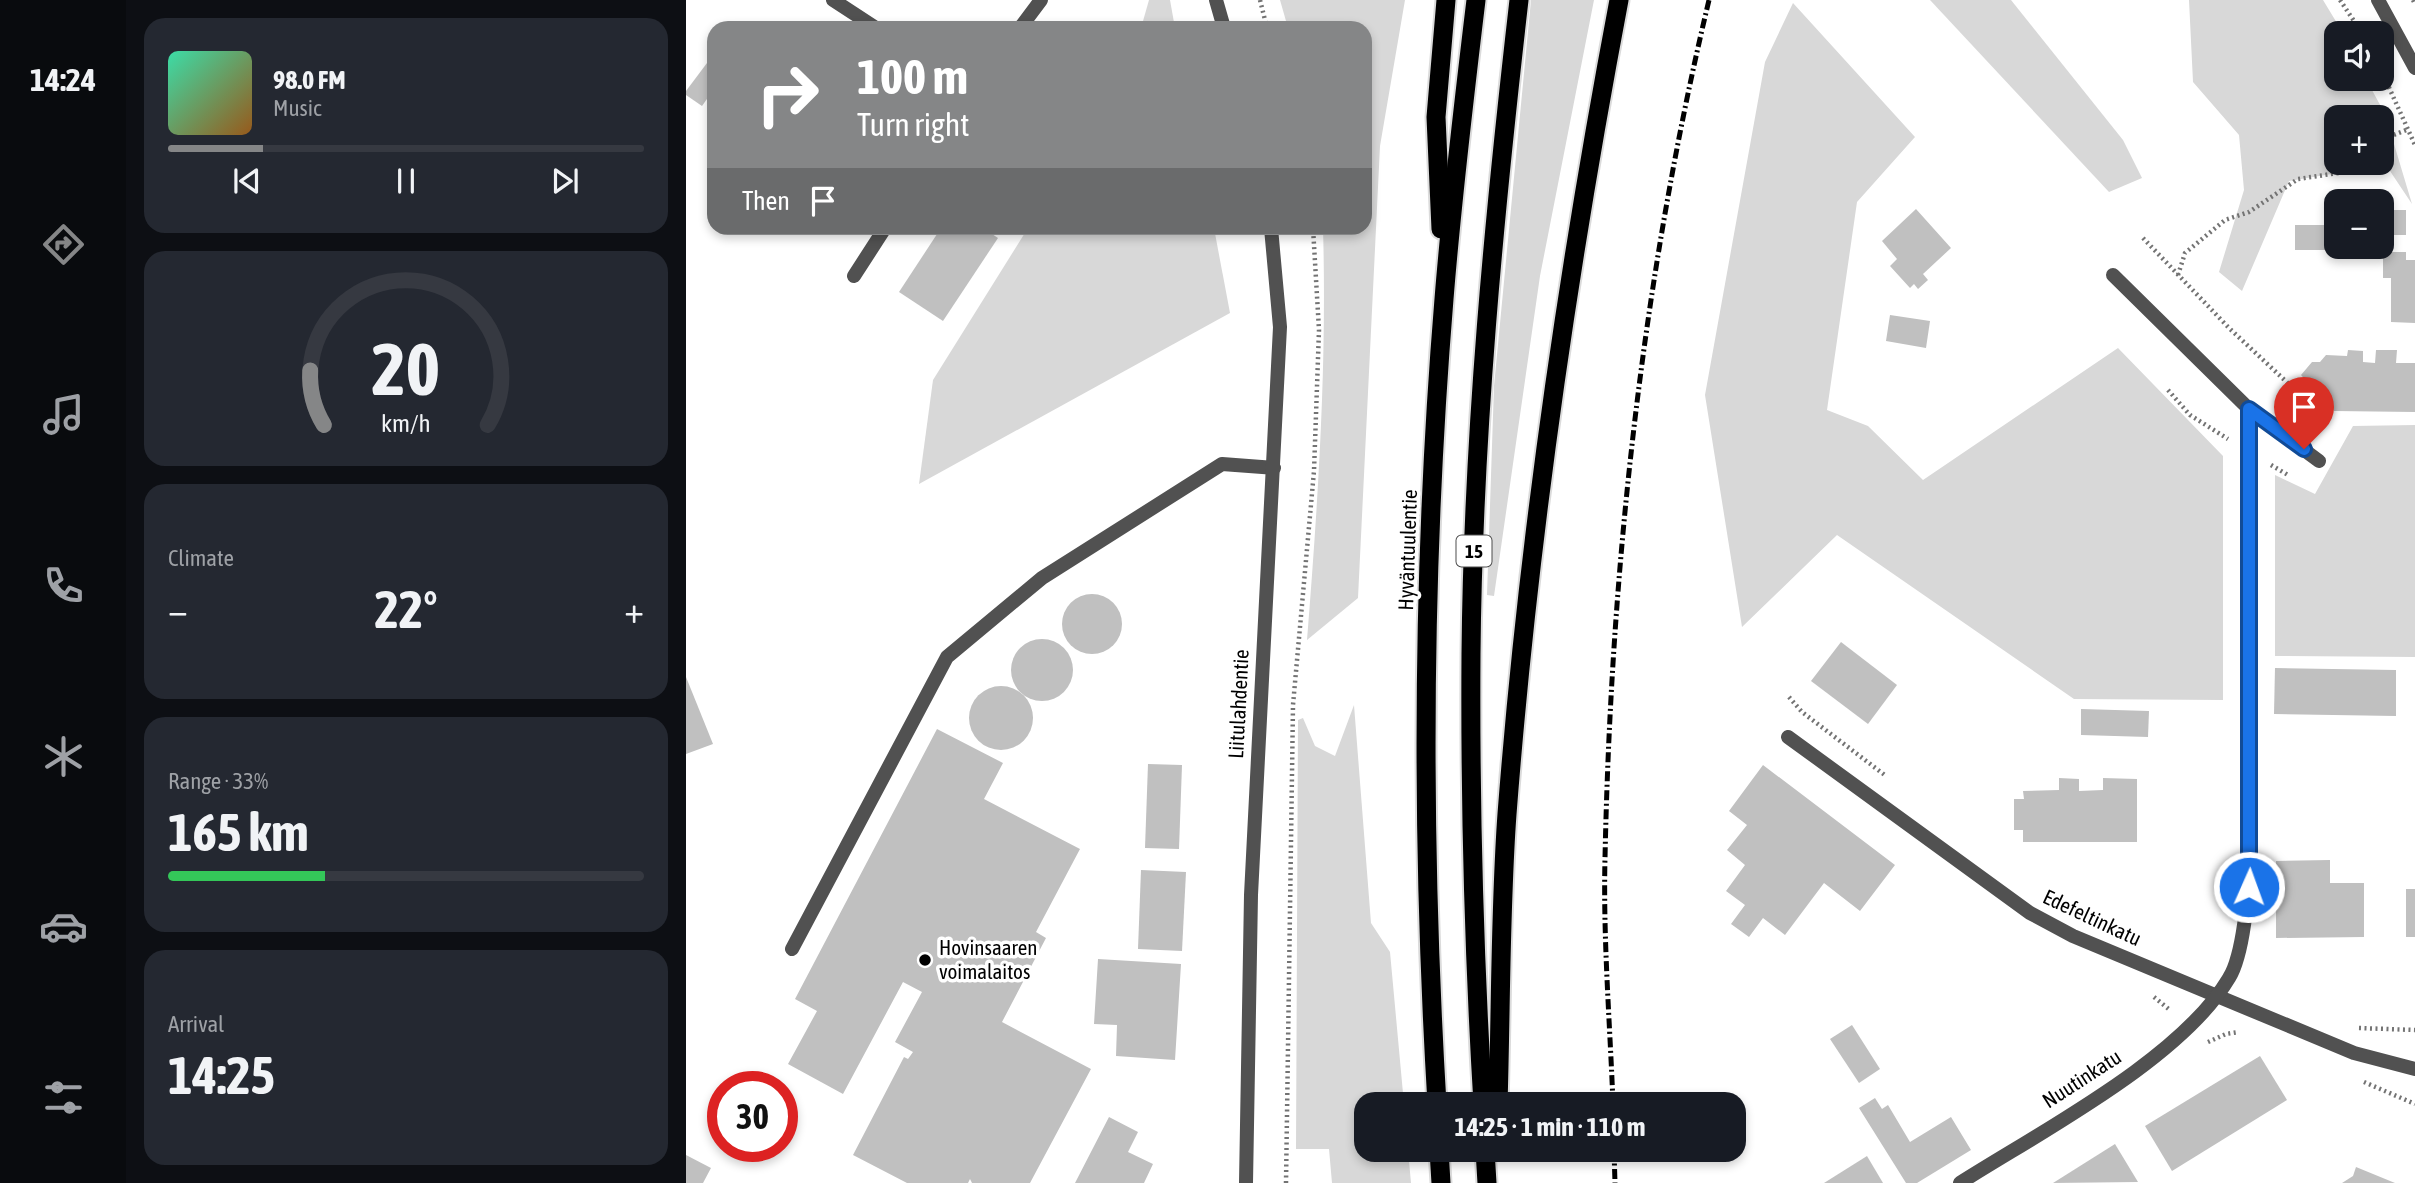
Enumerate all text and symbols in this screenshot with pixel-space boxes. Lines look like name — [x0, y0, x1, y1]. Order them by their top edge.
map controls — [2324, 21, 2394, 259]
button: sound — [2324, 21, 2394, 91]
text: 100 m — [857, 48, 968, 104]
icon: right — [742, 49, 833, 140]
text: 14:24 — [30, 61, 96, 98]
text: 98.0 FM — [273, 65, 346, 95]
text: Music — [273, 95, 321, 121]
button: + — [2324, 105, 2394, 175]
text: Turn right — [857, 106, 970, 143]
icon: previous — [228, 162, 266, 200]
icon: pause — [387, 162, 425, 200]
icon: next — [546, 162, 584, 200]
icon: arrive — [804, 182, 842, 220]
text: Then — [742, 186, 790, 216]
button: − — [2324, 189, 2394, 259]
icon: directions — [39, 220, 88, 269]
text: 20 — [372, 327, 440, 410]
pin — [2274, 377, 2334, 449]
icon: arrive — [2285, 388, 2323, 426]
icon: music — [39, 390, 88, 439]
text: km/h — [381, 408, 431, 436]
street label: Hyväntuulentie — [1393, 489, 1421, 611]
road number: 15 — [1456, 536, 1492, 566]
text: Climate — [168, 545, 234, 571]
icon: phone — [39, 561, 88, 610]
text: 22° — [374, 579, 438, 639]
text: − — [168, 588, 188, 631]
text: + — [624, 588, 644, 631]
street label: Liitulahdentie — [1223, 649, 1253, 759]
icon: climate — [39, 732, 88, 781]
text: Range · 33% — [168, 768, 268, 794]
text: 165 km — [168, 802, 309, 862]
position arrow — [2212, 850, 2286, 924]
street label: Edefeltinkatu — [2040, 884, 2145, 950]
icon: car — [39, 902, 88, 951]
place label: Hovinsaaren voimalaitos — [939, 935, 1037, 983]
marker: Hovinsaaren voimalaitos — [917, 952, 933, 968]
text: Arrival — [168, 1011, 224, 1037]
street label: Nuutinkatu — [2038, 1044, 2125, 1112]
text: 14:25 — [168, 1045, 275, 1105]
speed limit sign: 30 — [707, 1071, 798, 1162]
icon: filters — [39, 1073, 88, 1122]
text: 14:25 · 1 min · 110 m — [1455, 1112, 1645, 1142]

